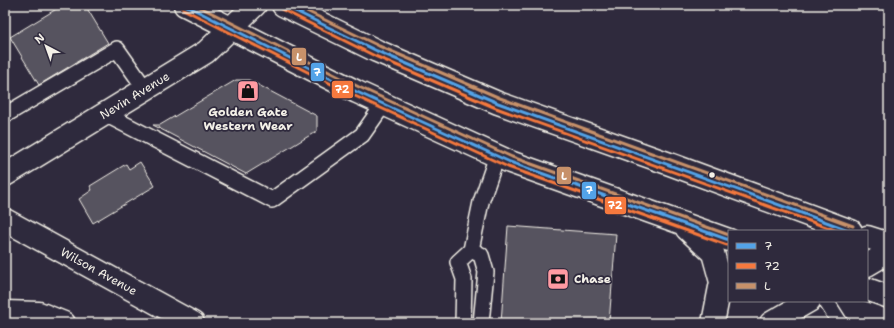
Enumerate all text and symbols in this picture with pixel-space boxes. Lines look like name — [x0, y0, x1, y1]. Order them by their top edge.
north arrow — [26, 26, 66, 66]
text: N — [32, 30, 48, 47]
line badge: L — [291, 47, 307, 66]
text: L — [296, 50, 302, 65]
line badge: 7 — [310, 62, 325, 82]
text: 7 — [313, 65, 321, 80]
street label: Nevin Avenue — [97, 68, 173, 123]
shop icon: Golden Gate Western Wear — [235, 78, 261, 104]
line badge: 72 — [331, 80, 354, 99]
text: 72 — [335, 82, 350, 97]
place label: Golden Gate Western Wear — [203, 104, 293, 134]
line badge: L — [556, 166, 572, 185]
text: L — [561, 169, 567, 184]
unlabelled marker — [707, 170, 717, 180]
line badge: 7 — [581, 181, 597, 200]
text: 7 — [585, 183, 593, 198]
line badge: 72 — [604, 196, 627, 215]
text: 72 — [608, 198, 623, 213]
legend — [728, 230, 868, 302]
text: 7 — [764, 238, 772, 254]
street label: Wilson Avenue — [58, 244, 140, 299]
text: 72 — [764, 258, 780, 274]
bank icon: Chase — [545, 266, 571, 292]
place label: Chase — [574, 271, 611, 287]
text: L — [764, 278, 771, 294]

